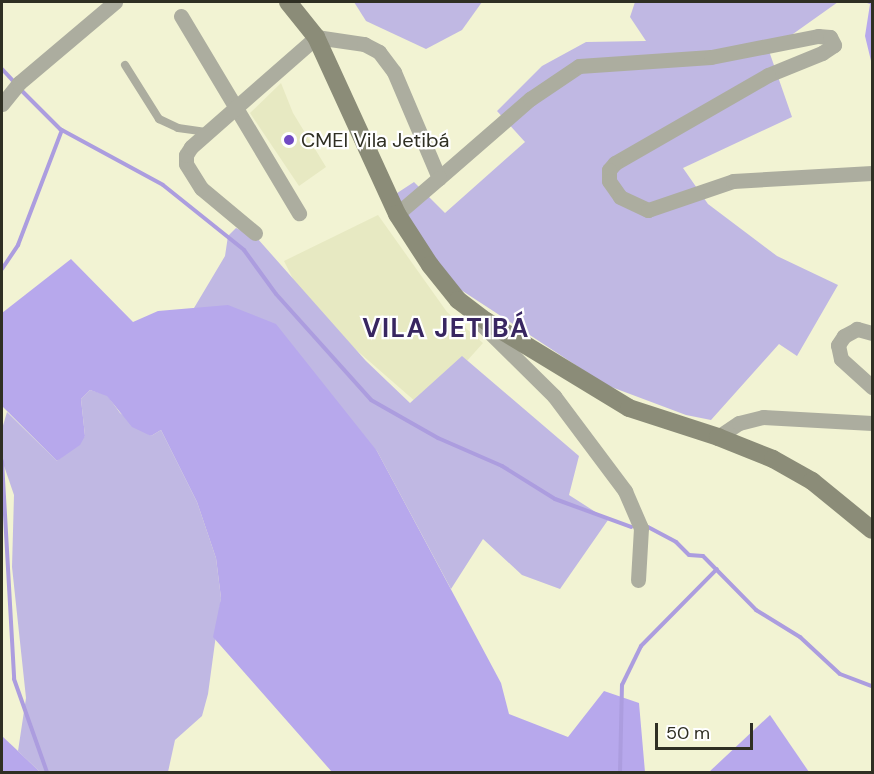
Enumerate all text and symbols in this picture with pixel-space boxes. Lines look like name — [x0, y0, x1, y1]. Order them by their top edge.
place label: CMEI Vila Jetibá — [301, 128, 449, 152]
marker: CMEI Vila Jetibá — [282, 133, 296, 147]
district label: VILA JETIBÁ — [362, 313, 530, 345]
scale bar — [658, 711, 756, 749]
text: 50 m — [666, 721, 710, 745]

